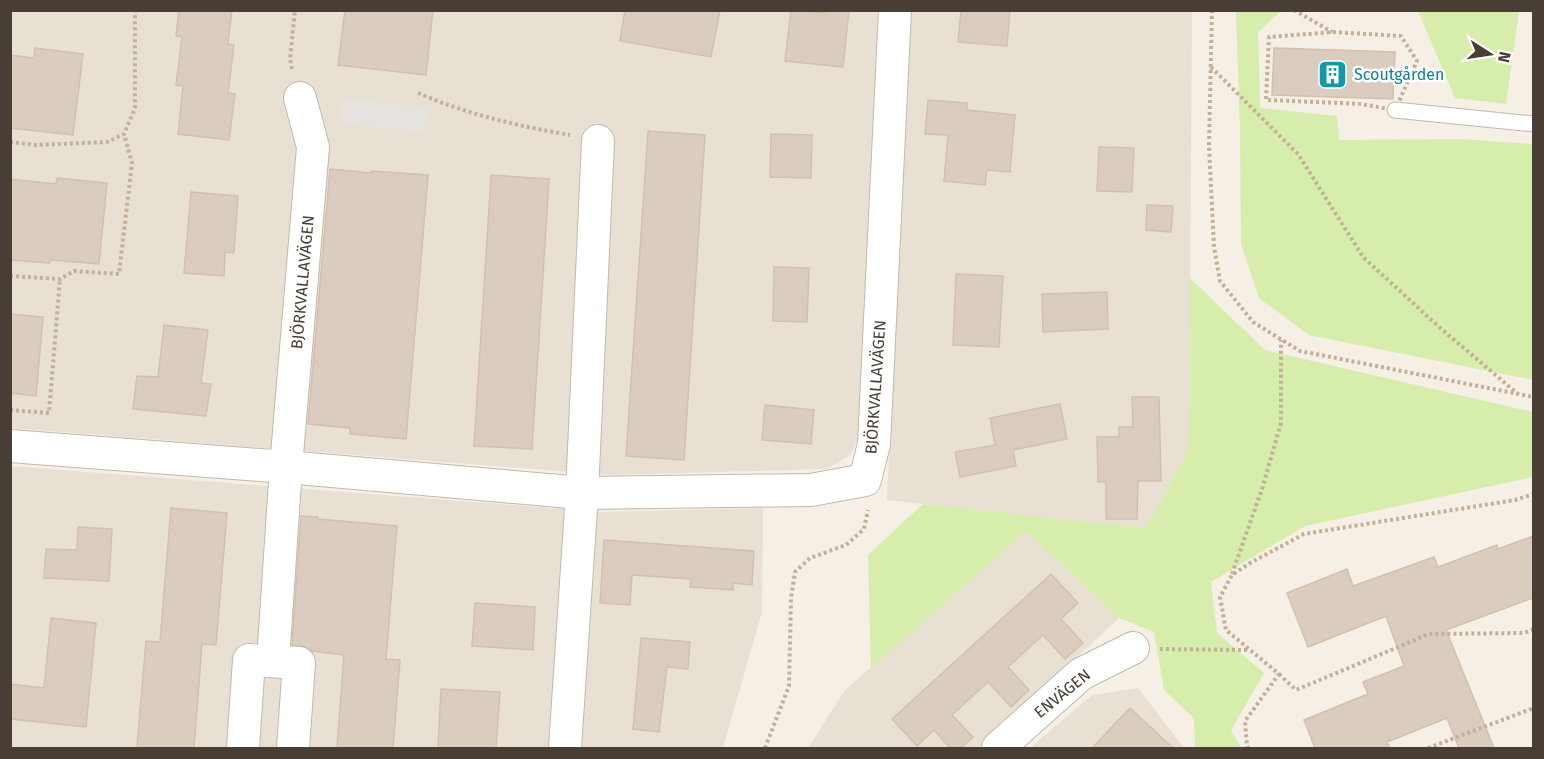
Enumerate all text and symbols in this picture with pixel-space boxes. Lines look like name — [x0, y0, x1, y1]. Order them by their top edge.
north arrow — [1460, 24, 1520, 84]
text: N — [1494, 50, 1515, 64]
building icon: Scoutgården — [1317, 58, 1349, 90]
place label: Scoutgården — [1354, 65, 1444, 84]
street label: BJÖRKVALLAVÄGEN — [287, 214, 318, 350]
street label: BJÖRKVALLAVÄGEN — [861, 319, 890, 455]
street label: ENVÄGEN — [1030, 665, 1094, 722]

